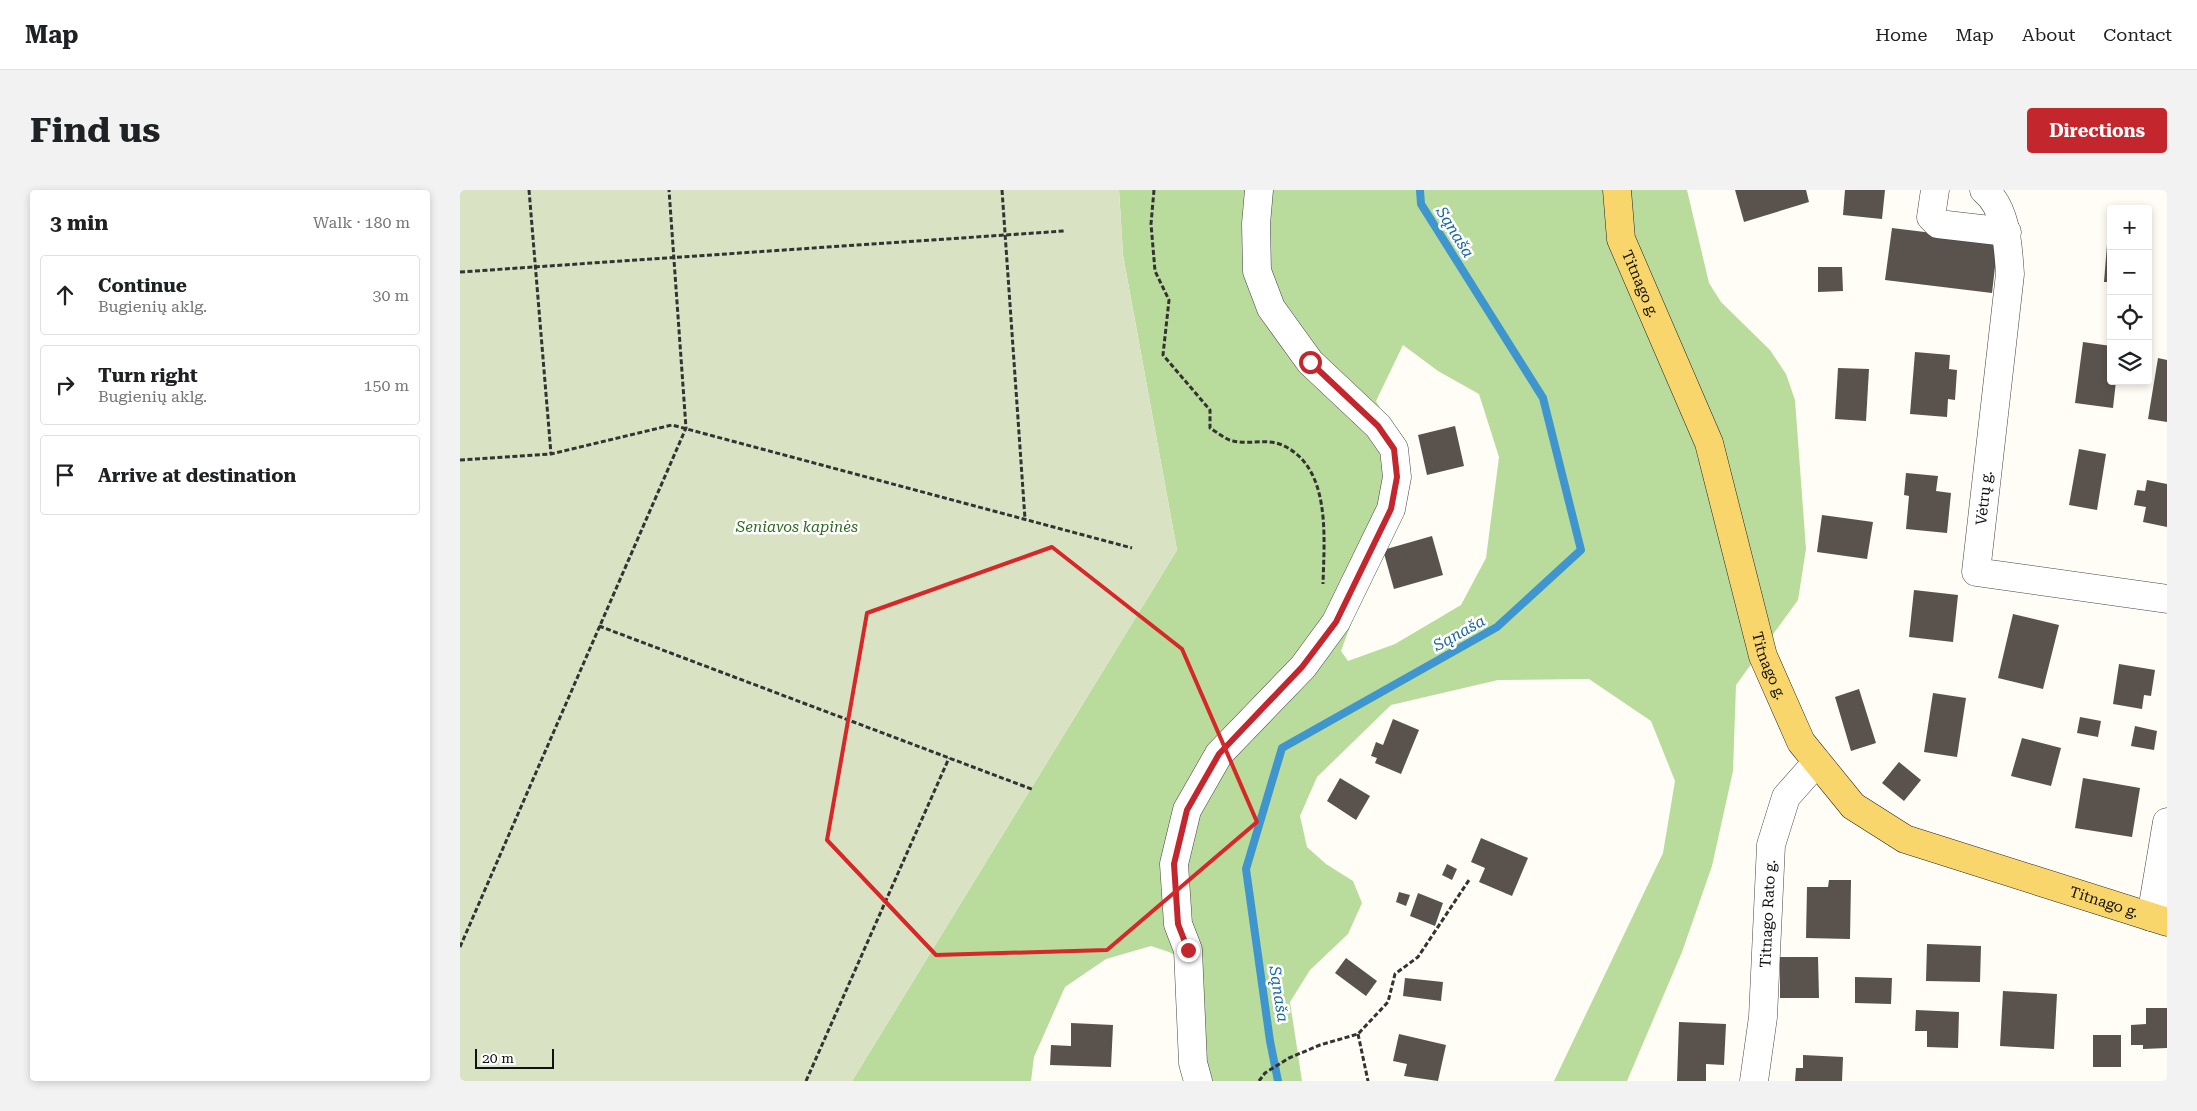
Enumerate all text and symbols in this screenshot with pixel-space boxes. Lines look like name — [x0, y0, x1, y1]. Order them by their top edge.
text: Map — [25, 21, 79, 49]
text: Home — [1875, 24, 1927, 45]
text: Map — [1955, 24, 1994, 45]
text: About — [2022, 24, 2075, 45]
text: Contact — [2103, 24, 2172, 45]
button: Directions — [2027, 108, 2167, 153]
text: Find us — [30, 110, 160, 151]
water label: Sąnaša — [1431, 202, 1478, 261]
map controls — [2107, 205, 2152, 385]
button: + — [2107, 205, 2152, 250]
text: 3 min — [50, 211, 108, 235]
text: Walk · 180 m — [313, 213, 410, 232]
street label: Titnago g. — [1618, 248, 1663, 320]
button: − — [2107, 250, 2152, 295]
text: Continue — [98, 274, 187, 297]
icon: ahead — [51, 281, 79, 309]
text: 30 m — [372, 286, 409, 305]
button: locate — [2107, 295, 2152, 340]
text: Bugienių aklg. — [98, 297, 207, 316]
button: layers — [2107, 340, 2152, 385]
route start — [1299, 351, 1322, 374]
text: Turn right — [98, 364, 198, 387]
icon: right — [51, 371, 79, 399]
text: 150 m — [363, 376, 409, 395]
text: Bugienių aklg. — [98, 387, 207, 406]
icon: arrive — [51, 461, 79, 489]
text: Arrive at destination — [98, 464, 296, 487]
street label: Vėtrų g. — [1972, 470, 1996, 526]
park label: Seniavos kapinės — [735, 518, 858, 536]
water label: Sąnaša — [1429, 611, 1489, 655]
street label: Titnago g. — [1748, 630, 1790, 702]
street label: Titnago Rato g. — [1756, 859, 1779, 968]
street label: Titnago g. — [2067, 883, 2141, 921]
route end — [1177, 939, 1200, 962]
water label: Sąnaša — [1265, 964, 1293, 1024]
scale bar — [475, 1046, 554, 1069]
text: 20 m — [482, 1050, 514, 1066]

